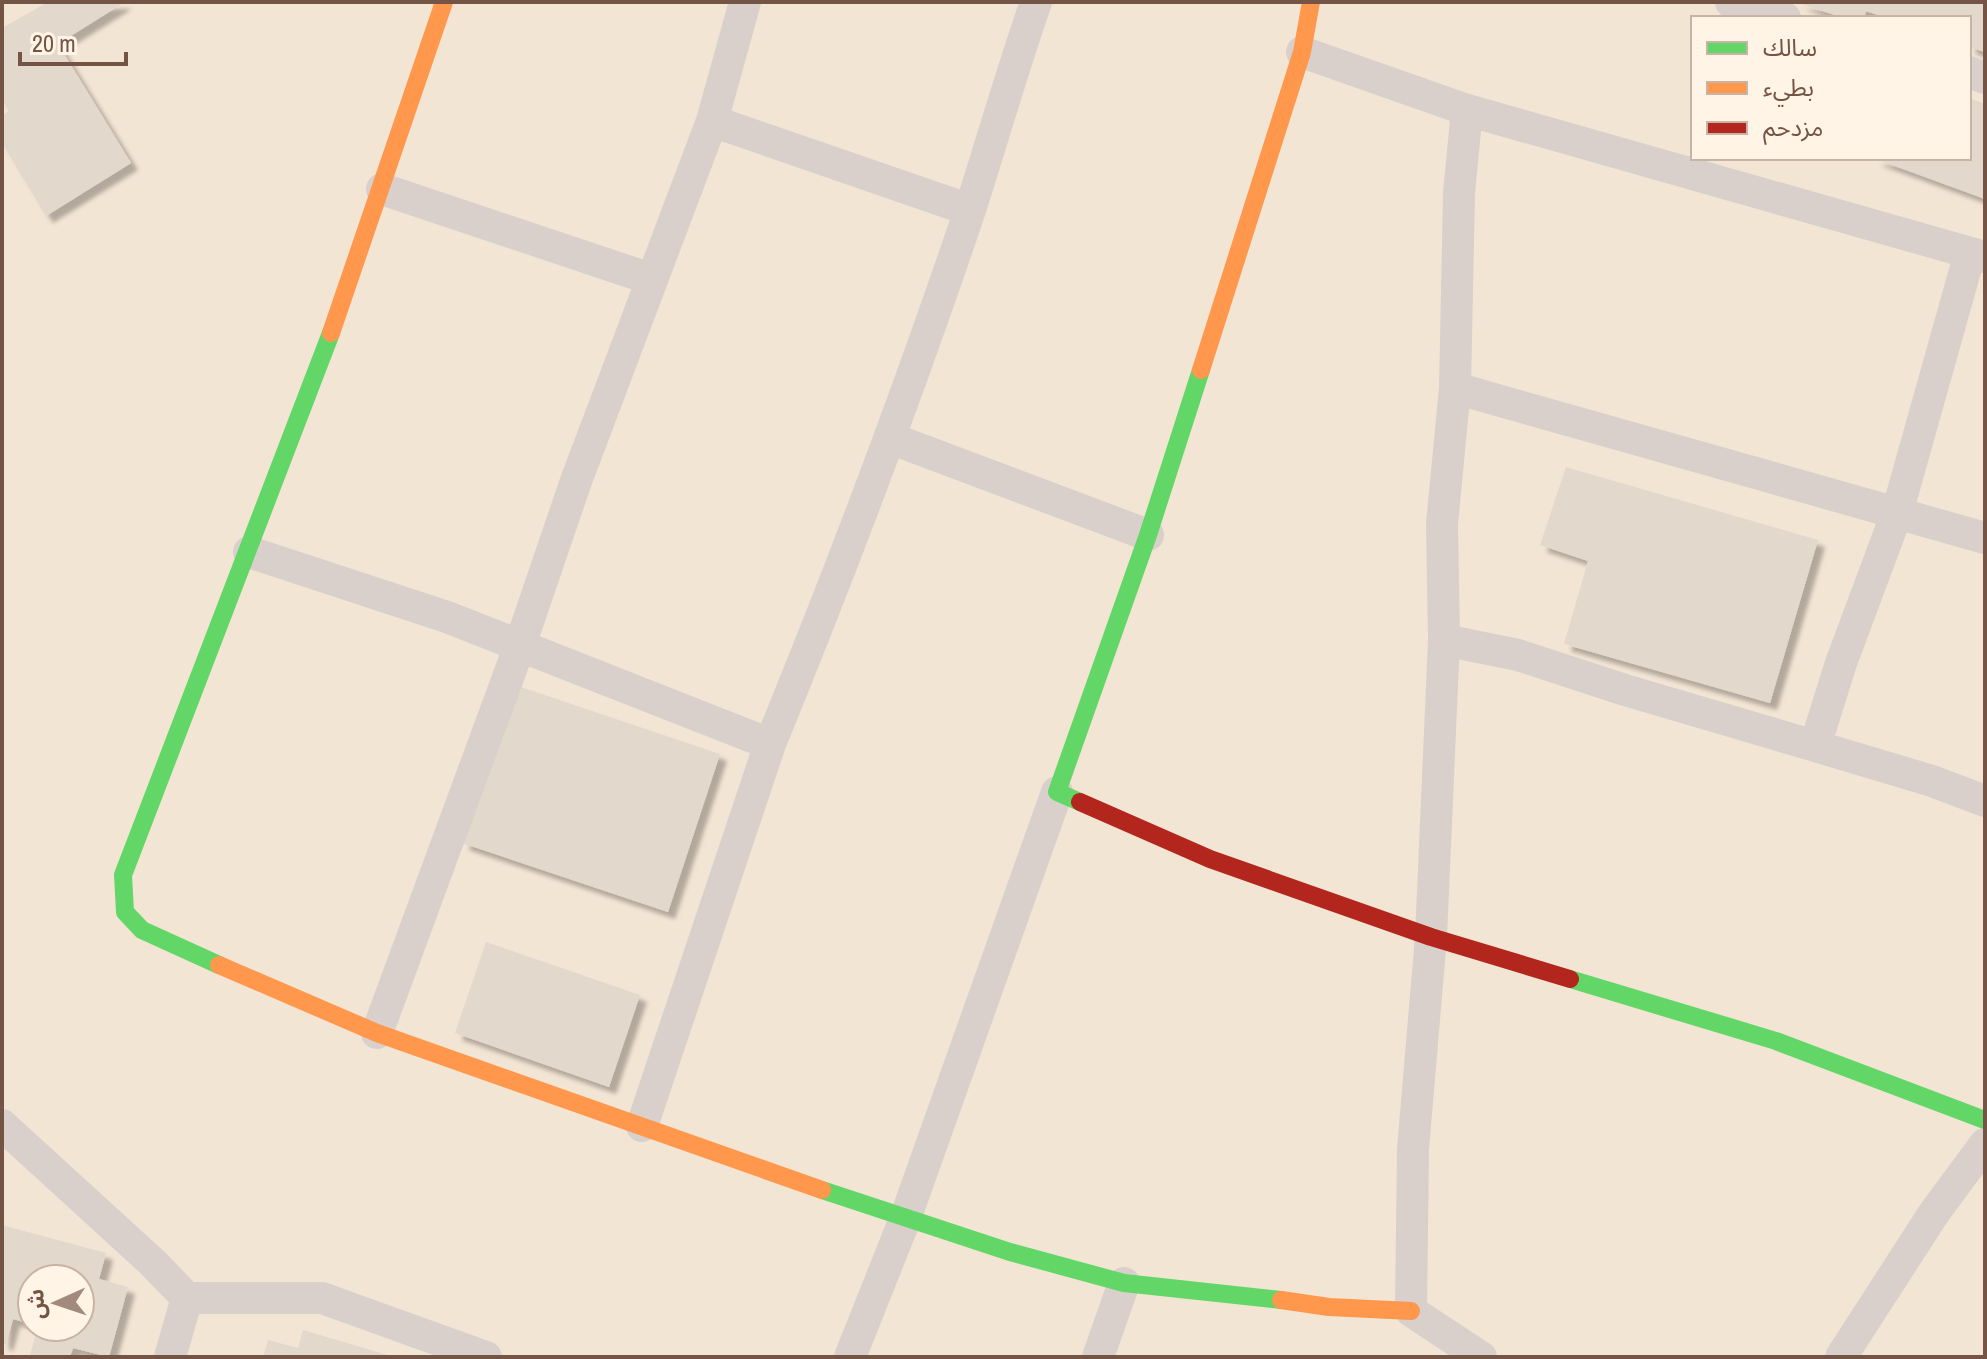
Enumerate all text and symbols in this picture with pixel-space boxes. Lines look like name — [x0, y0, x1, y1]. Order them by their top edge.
scale bar — [20, 16, 126, 66]
legend — [1691, 16, 1971, 160]
text: 20 m — [32, 27, 76, 59]
text: سالك — [1763, 31, 1817, 63]
text: بطيء — [1763, 71, 1814, 107]
text: مزدحم — [1763, 111, 1823, 145]
north arrow — [16, 1263, 96, 1343]
text: ش — [20, 1288, 52, 1320]

